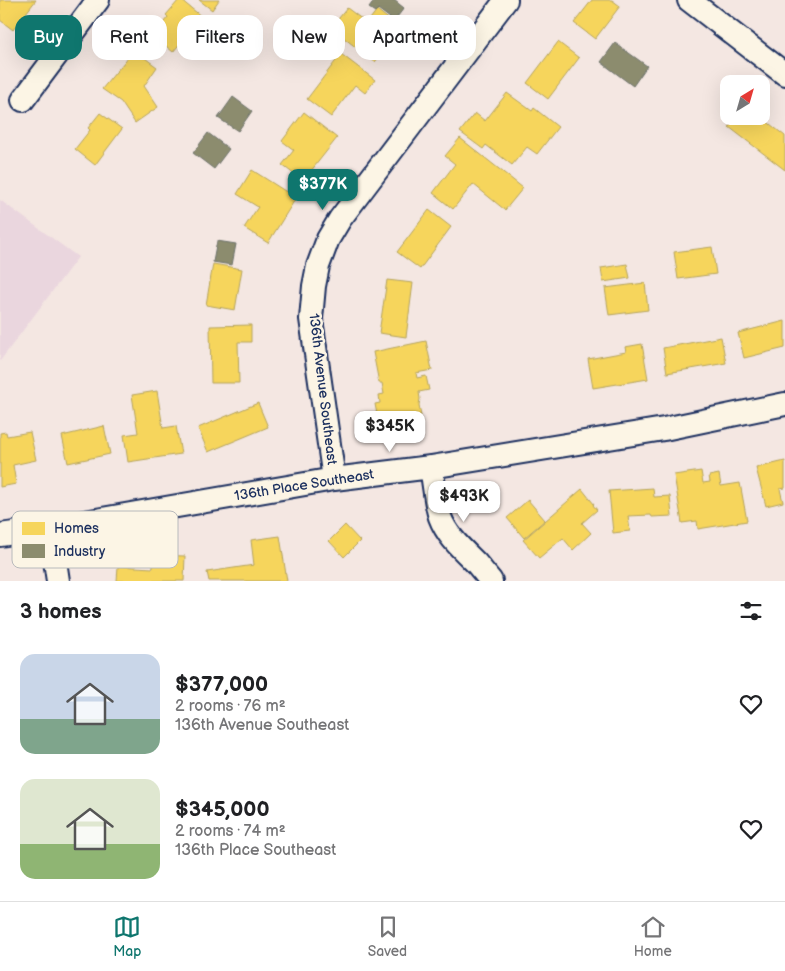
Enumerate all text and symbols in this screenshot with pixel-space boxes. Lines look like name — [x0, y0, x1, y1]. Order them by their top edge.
chip: Buy — [15, 15, 82, 60]
chip: Rent — [92, 15, 167, 60]
chip: Filters — [177, 15, 263, 60]
chip: New — [273, 15, 345, 60]
chip: Apartment — [355, 15, 476, 60]
north arrow — [720, 75, 770, 125]
map controls — [720, 75, 770, 125]
pin: $377K — [288, 168, 358, 211]
text: $377K — [299, 175, 347, 194]
street label: 136th Avenue Southeast — [305, 312, 341, 466]
pin: $345K — [355, 410, 425, 453]
text: $345K — [365, 417, 415, 436]
street label: 136th Place Southeast — [233, 465, 376, 504]
pin: $493K — [429, 480, 499, 523]
text: $493K — [439, 487, 489, 506]
legend — [12, 511, 178, 568]
text: Homes — [54, 520, 99, 537]
text: Industry — [54, 543, 106, 560]
icon: filters — [737, 597, 765, 625]
text: 3 homes — [20, 599, 102, 624]
text: $377,000 — [175, 672, 268, 697]
icon: home — [60, 674, 120, 734]
icon: heart — [737, 690, 765, 718]
text: 2 rooms · 76 m² — [175, 697, 286, 716]
text: 136th Avenue Southeast — [175, 716, 349, 735]
text: $345,000 — [175, 797, 270, 822]
icon: home — [60, 799, 120, 859]
icon: heart — [737, 815, 765, 843]
text: 2 rooms · 74 m² — [175, 822, 286, 841]
text: 136th Place Southeast — [175, 841, 336, 860]
tab: Map — [113, 913, 141, 960]
tab: Saved — [368, 913, 407, 960]
tab: Home — [634, 913, 672, 960]

